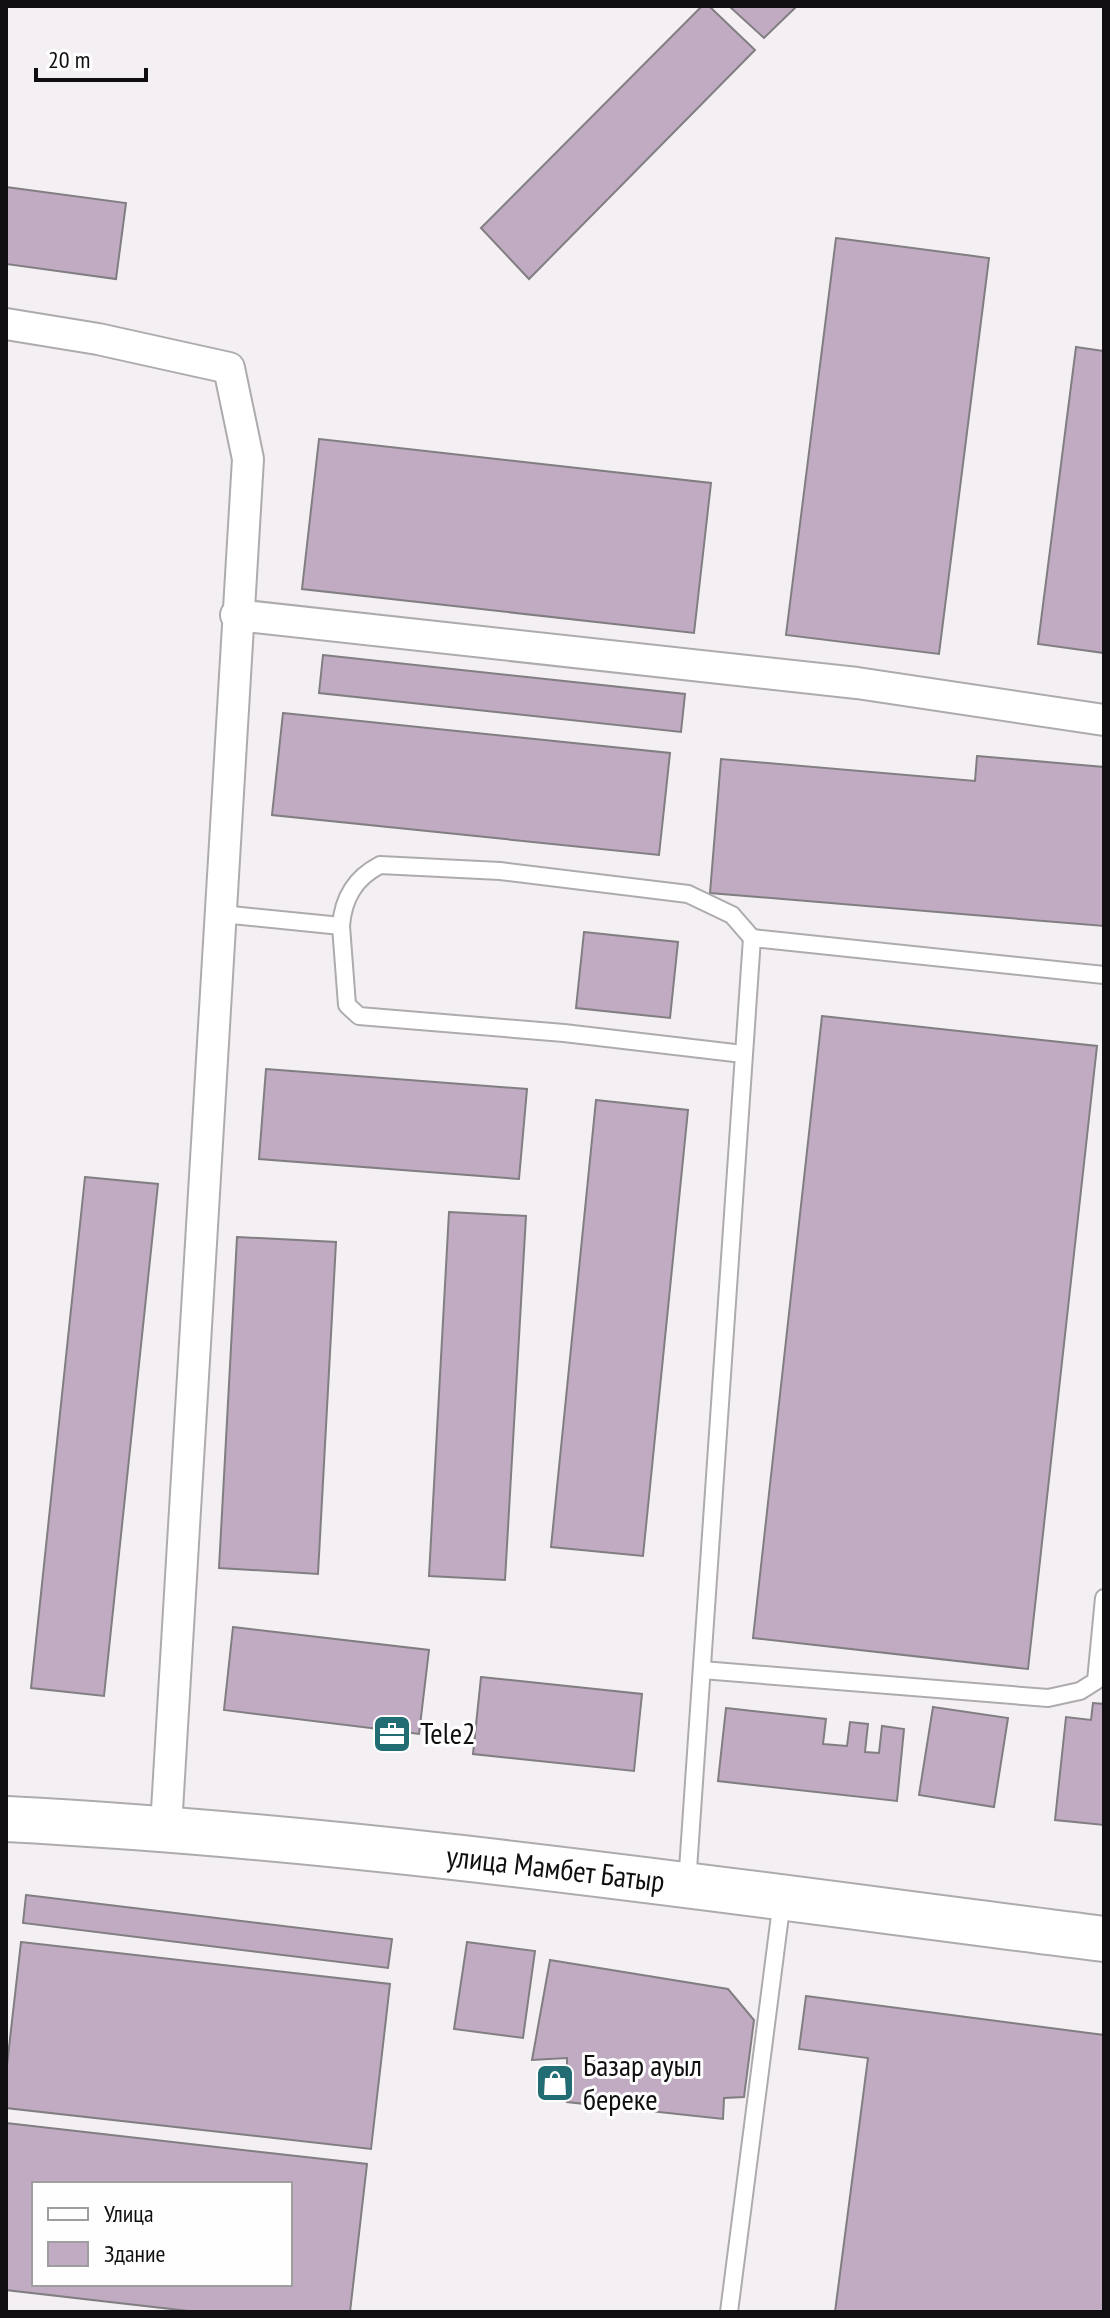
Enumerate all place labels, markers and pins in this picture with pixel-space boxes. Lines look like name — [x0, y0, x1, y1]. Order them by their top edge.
office icon: Tele2 — [371, 1713, 413, 1755]
place label: Tele2 — [420, 1713, 476, 1752]
place label: Базар ауыл береке — [583, 2045, 702, 2118]
shop icon: Базар ауыл береке — [534, 2062, 576, 2104]

